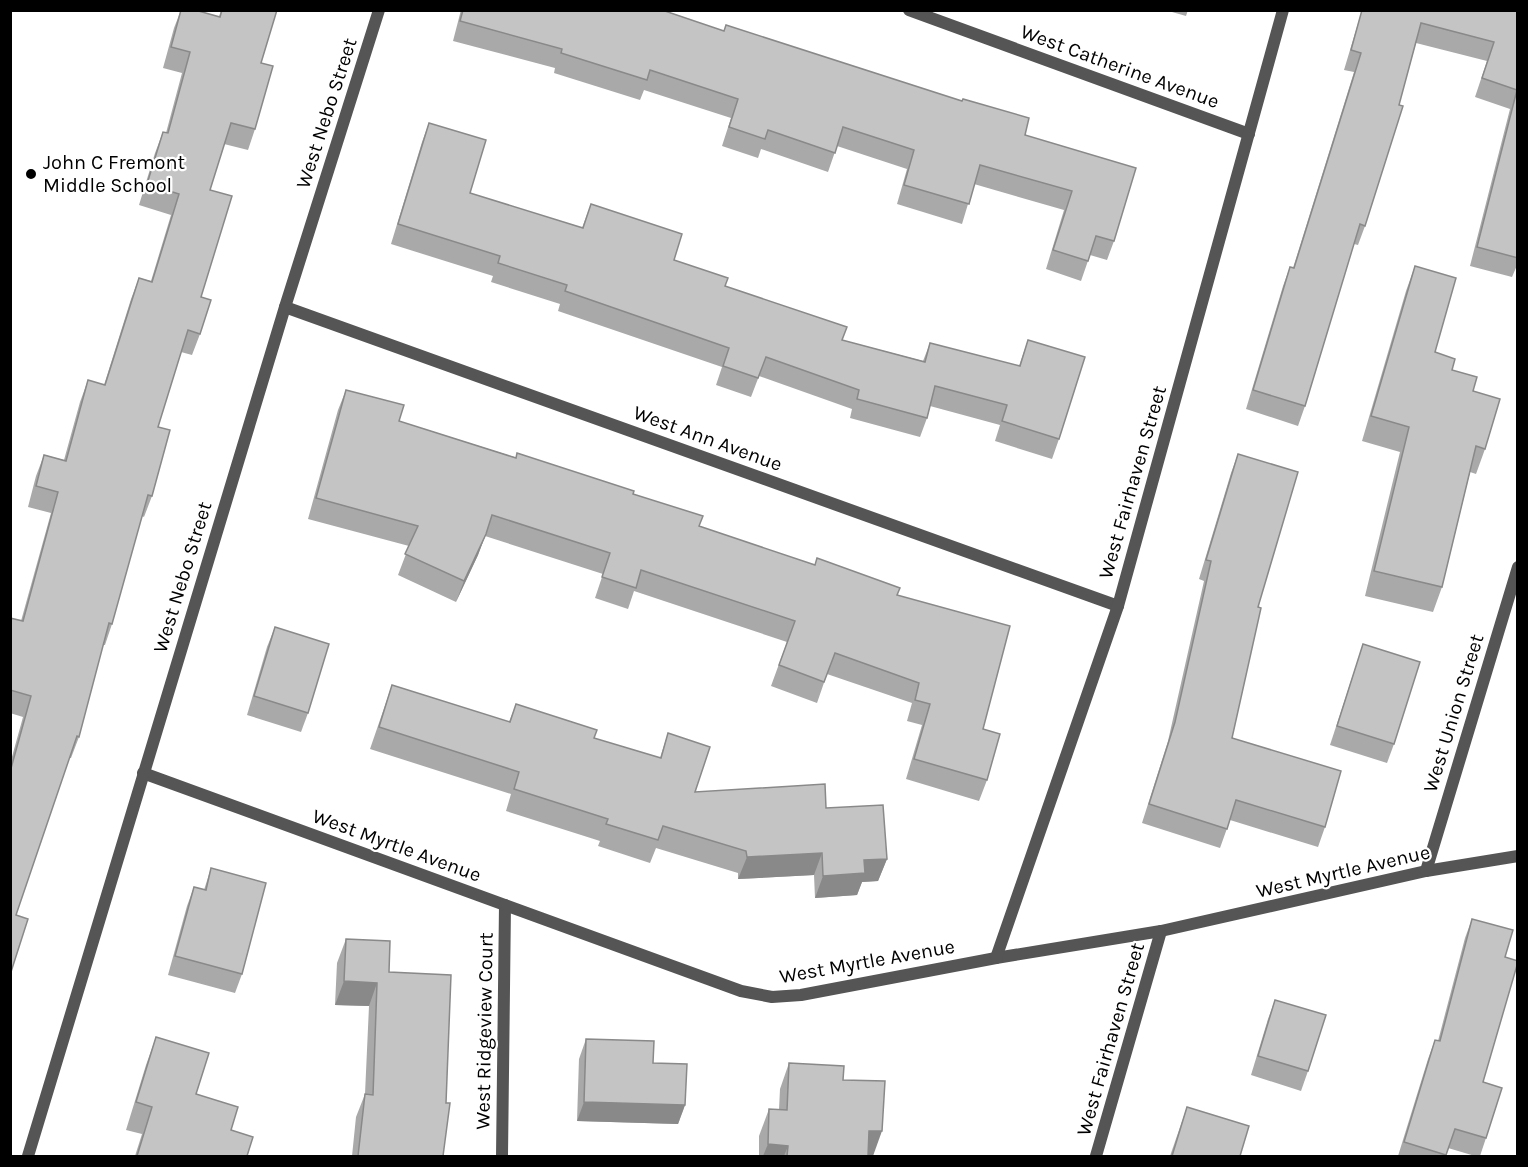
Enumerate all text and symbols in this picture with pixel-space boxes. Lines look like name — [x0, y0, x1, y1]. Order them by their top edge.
street label: West Catherine Avenue — [1017, 20, 1222, 113]
street label: West Nebo Street — [291, 35, 362, 191]
place label: John C Fremont Middle School — [43, 151, 186, 197]
marker: John C Fremont Middle School — [24, 167, 38, 181]
street label: West Fairhaven Street — [1094, 383, 1171, 581]
street label: West Ann Avenue — [630, 401, 785, 476]
street label: West Nebo Street — [149, 498, 217, 655]
street label: West Union Street — [1419, 631, 1489, 795]
street label: West Myrtle Avenue — [309, 804, 484, 887]
street label: West Myrtle Avenue — [1254, 840, 1432, 903]
street label: West Ridgeview Court — [471, 932, 498, 1130]
street label: West Myrtle Avenue — [778, 935, 957, 988]
street label: West Fairhaven Street — [1072, 940, 1149, 1138]

